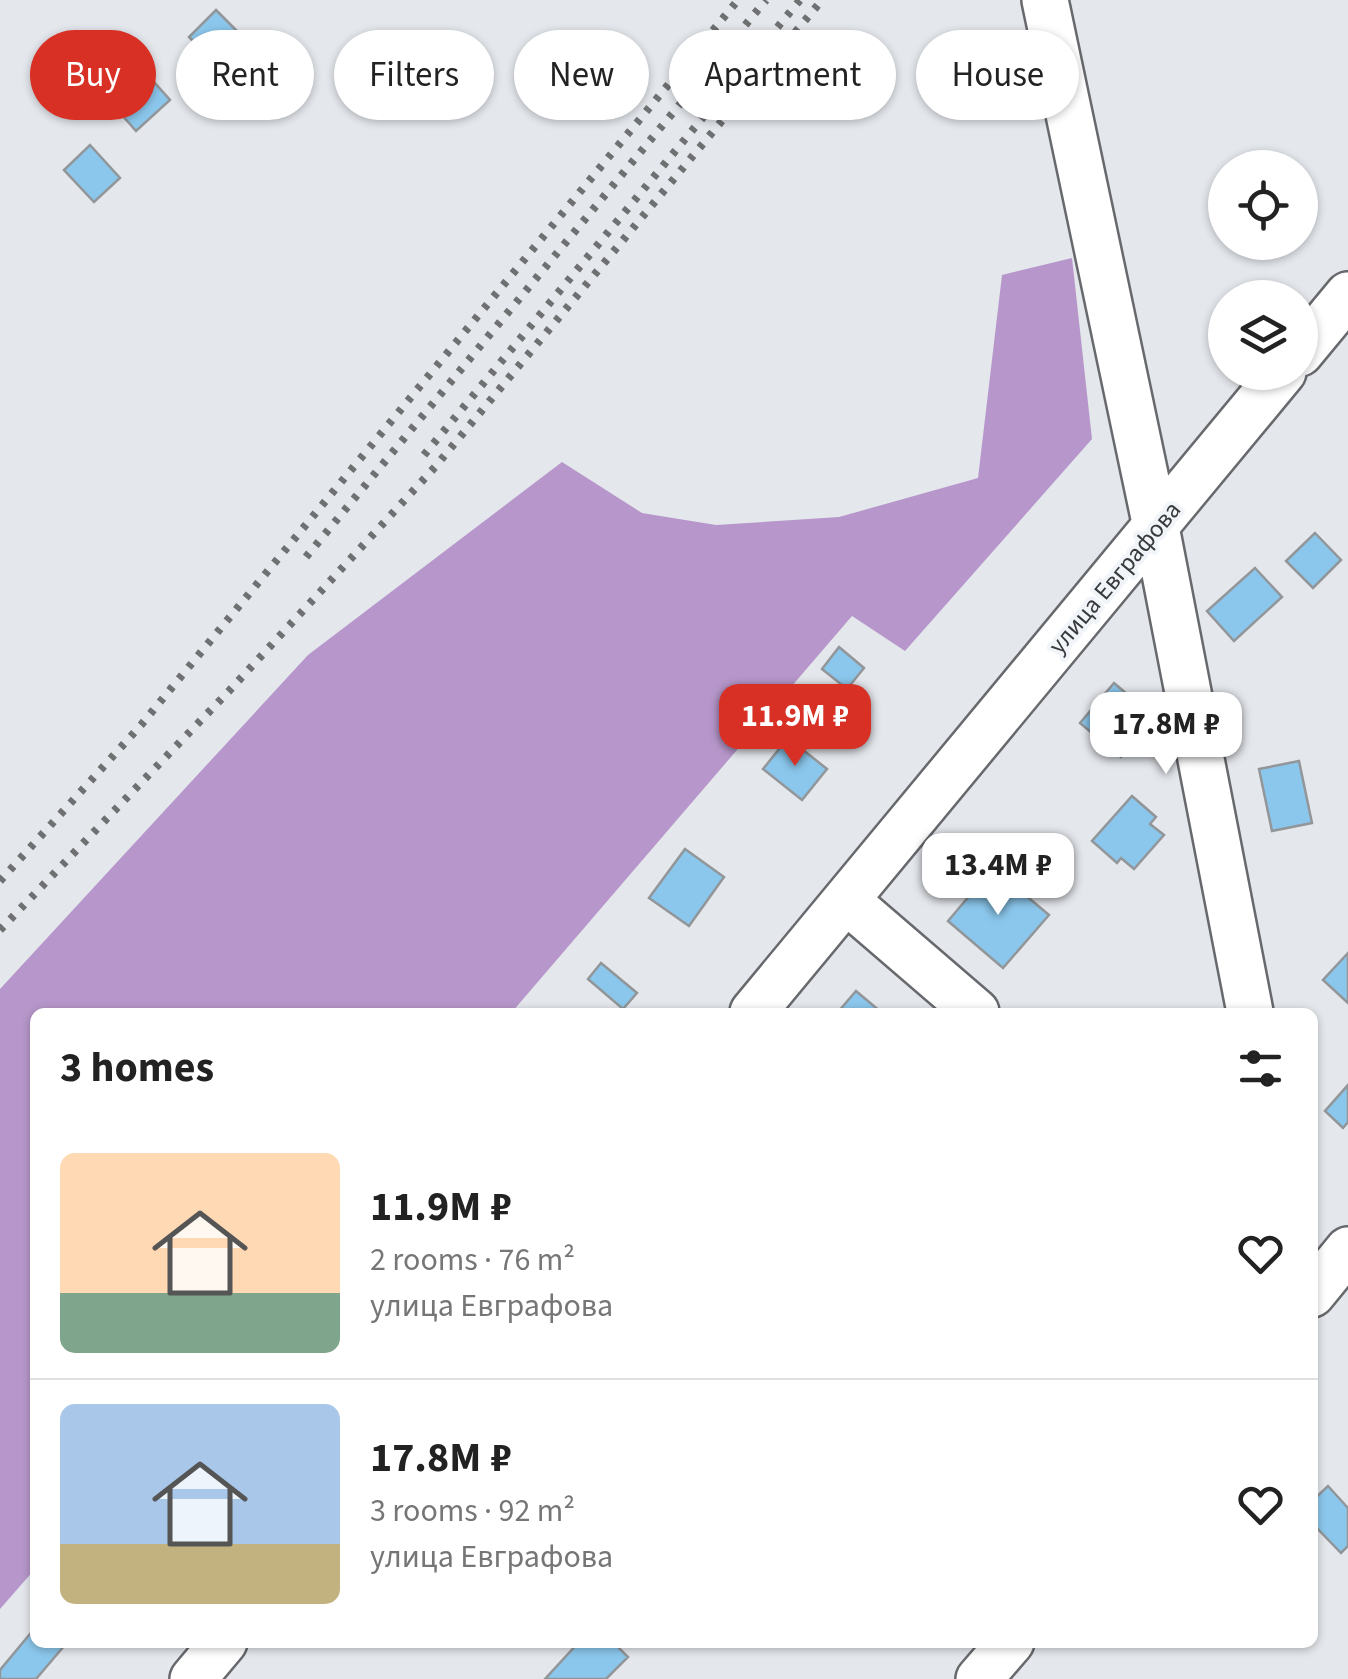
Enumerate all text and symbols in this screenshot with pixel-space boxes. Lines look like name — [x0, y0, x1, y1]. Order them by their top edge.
chip: Buy — [30, 30, 156, 120]
chip: Rent — [176, 30, 314, 120]
chip: Filters — [334, 30, 494, 120]
chip: New — [514, 30, 649, 120]
chip: Apartment — [669, 30, 896, 120]
chip: House — [916, 30, 1079, 120]
map controls — [1208, 150, 1318, 390]
button: locate — [1208, 150, 1318, 260]
button: layers — [1208, 280, 1318, 390]
street label: улица Евграфова — [1040, 493, 1190, 662]
pin: 11.9M ₽ — [703, 684, 887, 769]
pin: 17.8M ₽ — [1074, 692, 1258, 777]
text: 11.9M ₽ — [741, 693, 849, 739]
text: 17.8M ₽ — [1112, 701, 1220, 747]
pin: 13.4M ₽ — [906, 833, 1090, 918]
text: 13.4M ₽ — [944, 842, 1052, 888]
text: 3 homes — [60, 1038, 214, 1098]
icon: filters — [1233, 1041, 1288, 1096]
text: 11.9M ₽ — [370, 1177, 512, 1237]
icon: home — [140, 1193, 260, 1313]
icon: heart — [1233, 1226, 1288, 1281]
text: 2 rooms · 76 m² — [370, 1237, 575, 1283]
text: улица Евграфова — [370, 1283, 613, 1329]
text: 17.8M ₽ — [370, 1428, 512, 1488]
icon: home — [140, 1444, 260, 1564]
icon: heart — [1233, 1477, 1288, 1532]
text: 3 rooms · 92 m² — [370, 1488, 575, 1534]
text: улица Евграфова — [370, 1534, 613, 1580]

